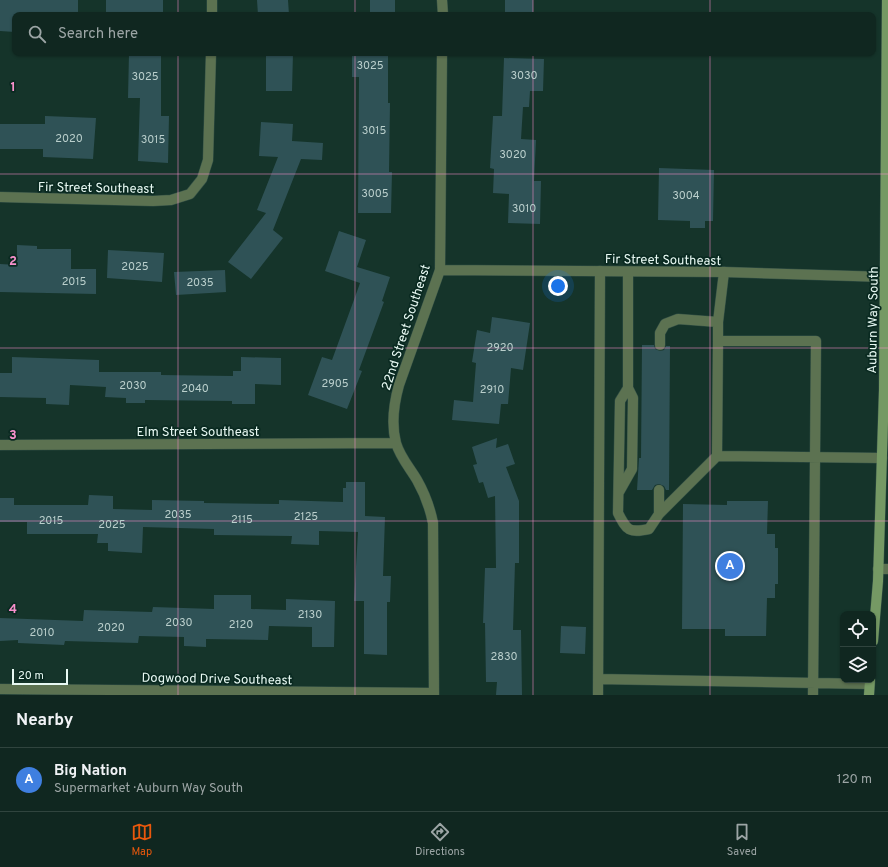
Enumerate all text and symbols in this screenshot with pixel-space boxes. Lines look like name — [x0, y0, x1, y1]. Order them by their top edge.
search box — [12, 12, 876, 56]
icon: search — [26, 23, 48, 45]
text: Search here — [58, 25, 138, 44]
house number: 3025 — [356, 59, 384, 73]
house number: 3030 — [510, 69, 538, 83]
house number: 3025 — [131, 70, 159, 84]
text: 1 — [10, 80, 16, 96]
house number: 3015 — [362, 124, 386, 138]
house number: 2020 — [55, 132, 83, 146]
house number: 3015 — [141, 133, 165, 147]
house number: 3020 — [499, 148, 527, 162]
street label: Fir Street Southeast — [38, 180, 154, 198]
house number: 3005 — [361, 187, 389, 201]
house number: 3004 — [672, 189, 700, 203]
house number: 3010 — [512, 202, 536, 216]
street label: Fir Street Southeast — [605, 252, 721, 270]
text: 2 — [9, 254, 17, 270]
house number: 2025 — [121, 260, 149, 274]
street label: 22nd Street Southeast — [379, 262, 435, 393]
street label: Auburn Way South — [865, 266, 883, 374]
house number: 2015 — [62, 275, 87, 289]
house number: 2035 — [186, 276, 214, 290]
your location — [548, 276, 568, 296]
house number: 2920 — [486, 341, 514, 355]
house number: 2905 — [321, 377, 349, 391]
house number: 2030 — [119, 379, 147, 393]
house number: 2040 — [181, 382, 209, 396]
house number: 2910 — [480, 383, 504, 397]
street label: Elm Street Southeast — [136, 425, 260, 441]
text: 3 — [9, 428, 17, 444]
house number: 2035 — [164, 508, 192, 522]
house number: 2125 — [294, 510, 318, 524]
house number: 2115 — [231, 513, 253, 527]
house number: 2015 — [39, 514, 64, 528]
house number: 2025 — [98, 518, 126, 532]
pin: A — [717, 551, 743, 581]
text: 4 — [9, 602, 17, 618]
house number: 2130 — [298, 608, 322, 622]
map controls — [840, 611, 876, 683]
button: locate — [840, 611, 876, 647]
house number: 2030 — [165, 616, 193, 630]
house number: 2120 — [229, 618, 253, 632]
house number: 2020 — [97, 621, 125, 635]
house number: 2010 — [30, 626, 54, 640]
button: layers — [840, 647, 876, 683]
house number: 2830 — [490, 650, 518, 664]
scale bar — [12, 667, 68, 686]
text: 20 m — [18, 669, 44, 683]
street label: Dogwood Drive Southeast — [141, 671, 293, 689]
text: Nearby — [16, 710, 73, 732]
text: Big Nation — [54, 762, 127, 781]
text: A — [24, 772, 34, 788]
text: 120 m — [837, 772, 872, 788]
text: Supermarket · Auburn Way South — [54, 781, 243, 797]
tab: Map — [131, 821, 153, 859]
tab: Directions — [415, 821, 465, 859]
tab: Saved — [727, 821, 757, 859]

